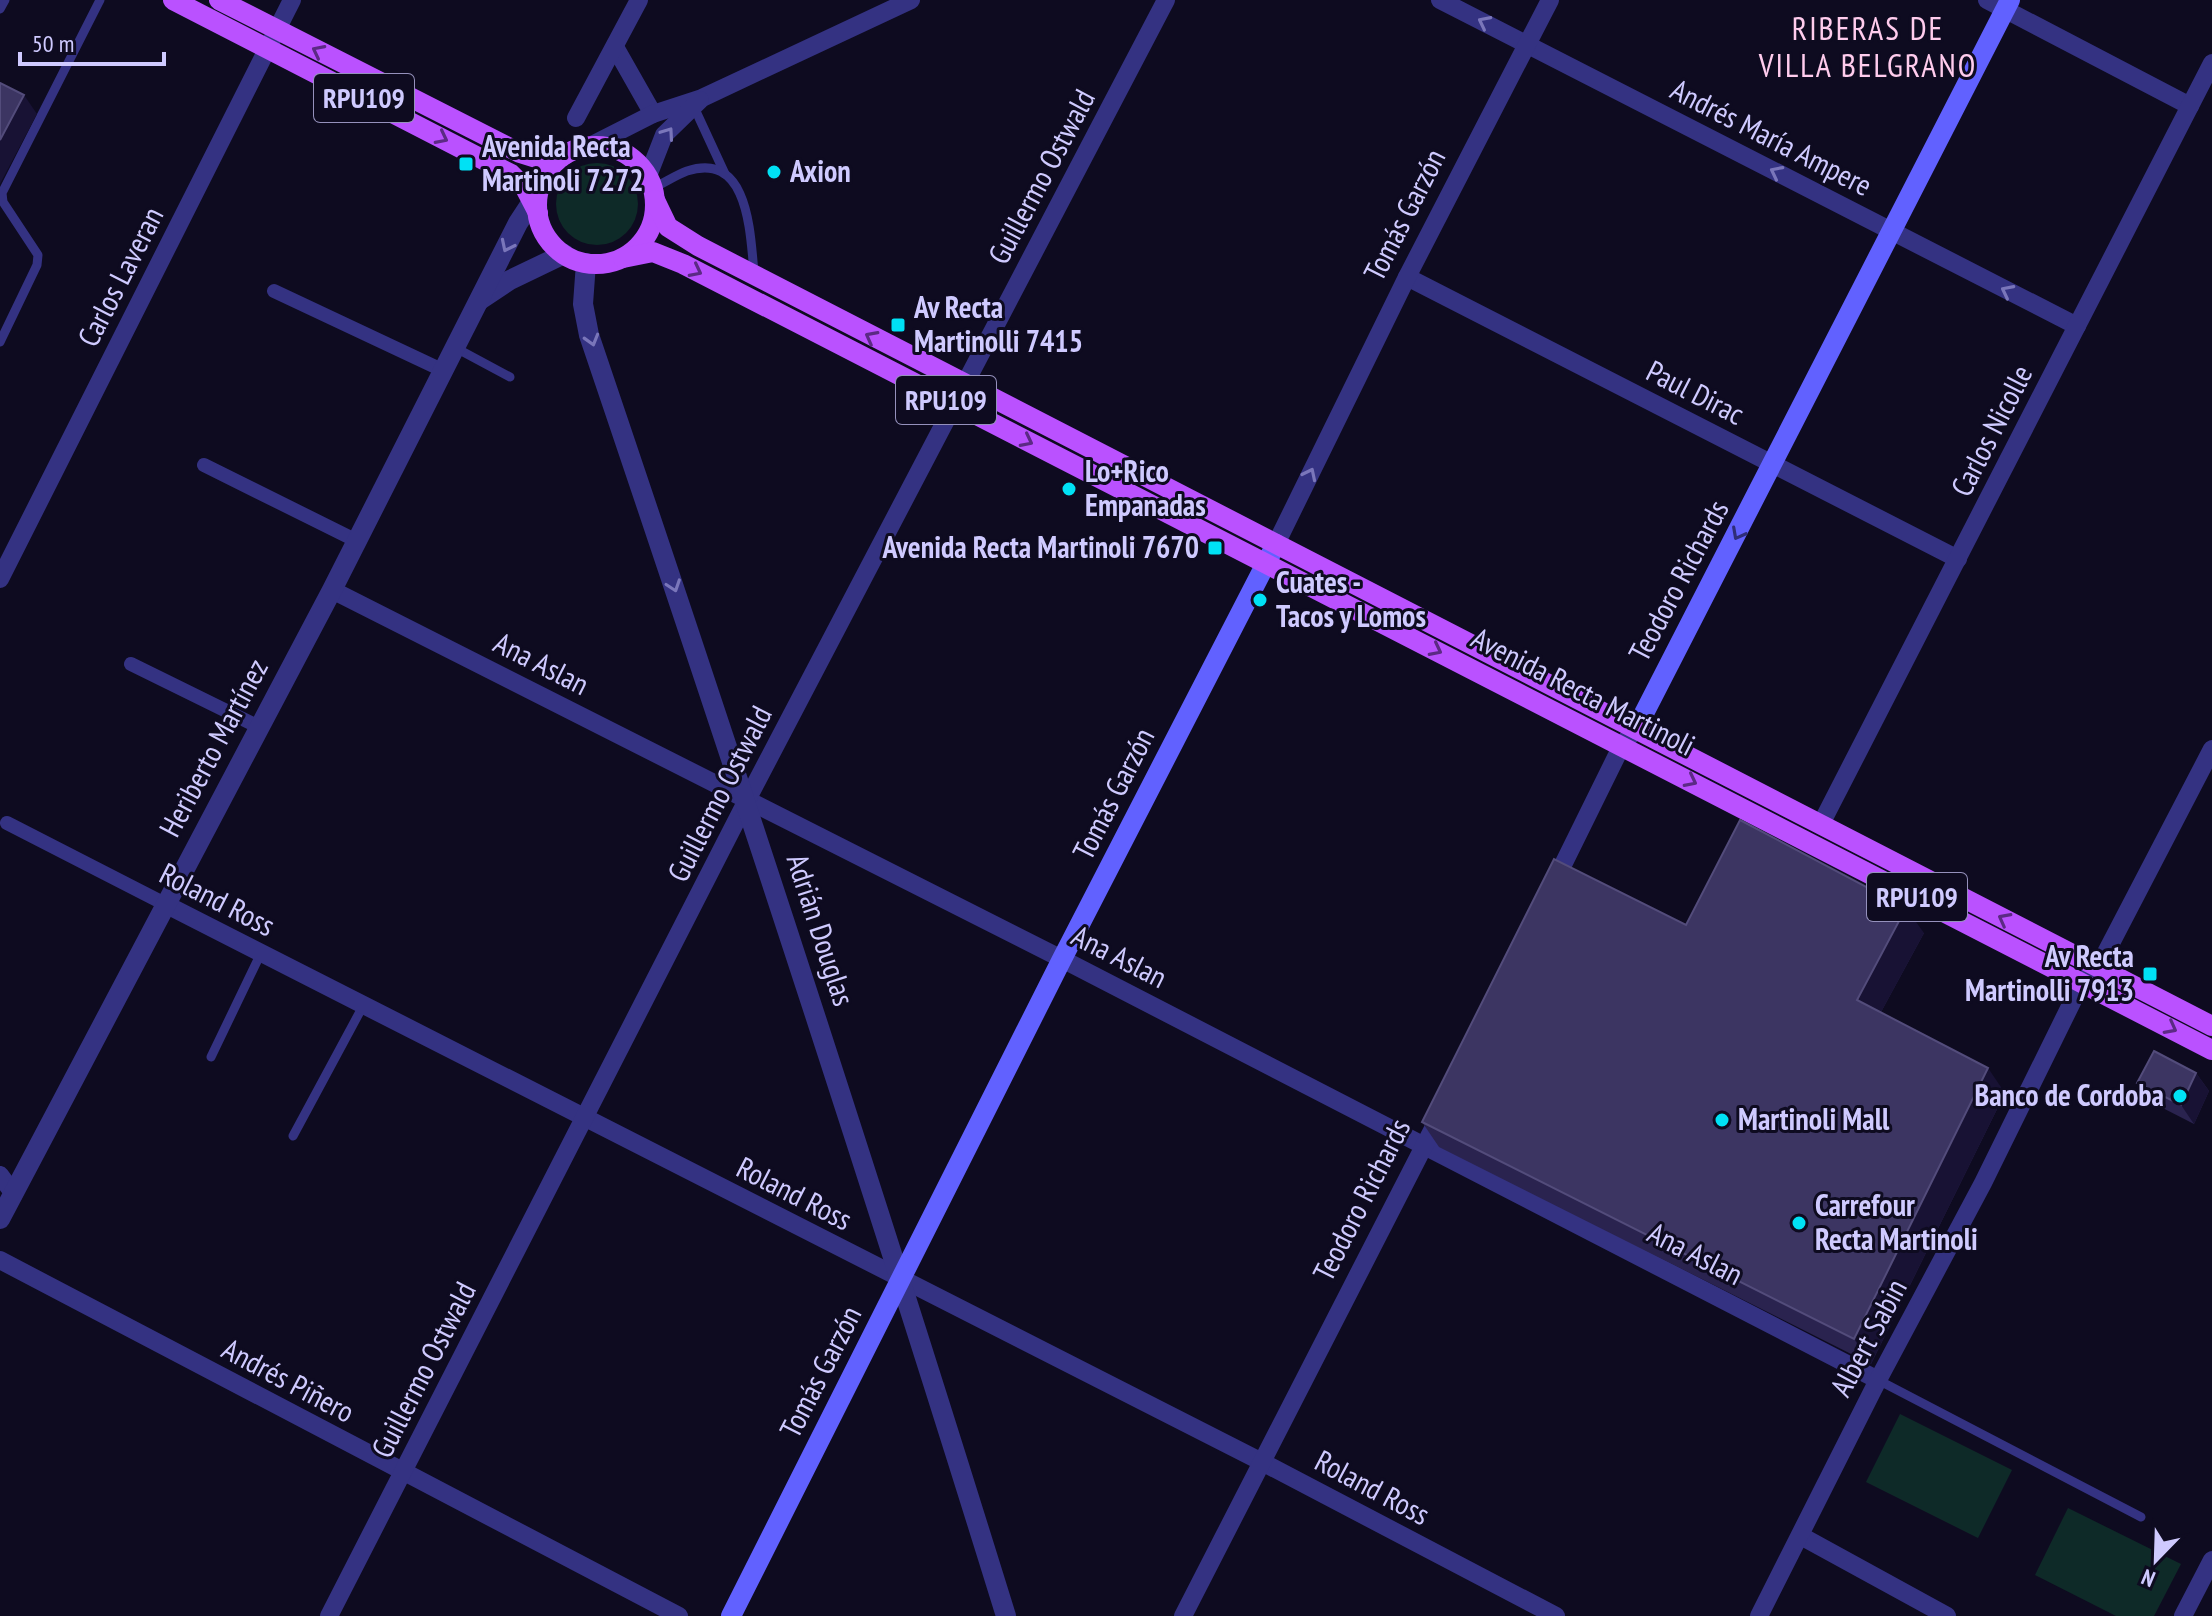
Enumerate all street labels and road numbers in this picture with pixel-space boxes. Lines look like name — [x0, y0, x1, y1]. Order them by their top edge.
street label: Andrés María Ampere — [1665, 69, 1879, 204]
road number: RPU109 — [314, 74, 414, 122]
street label: Guillermo Ostwald — [978, 82, 1103, 270]
street label: Tomás Garzón — [1354, 142, 1453, 287]
street label: Carlos Laveran — [68, 200, 171, 353]
street label: Paul Dirac — [1640, 351, 1751, 433]
street label: Carlos Nicolle — [1941, 358, 2040, 503]
road number: RPU109 — [896, 376, 996, 424]
street label: Teodoro Richards — [1619, 493, 1736, 668]
street label: Avenida Recta Martinoli — [1465, 618, 1702, 764]
street label: Ana Aslan — [488, 622, 596, 703]
street label: Heriberto Martínez — [149, 652, 276, 843]
street label: Guillermo Ostwald — [658, 699, 780, 888]
street label: Tomás Garzón — [1063, 721, 1162, 866]
street label: Adrián Douglas — [779, 849, 864, 1010]
street label: Roland Ross — [154, 853, 282, 944]
road number: RPU109 — [1867, 873, 1967, 921]
street label: Ana Aslan — [1066, 915, 1174, 996]
street label: Teodoro Richards — [1303, 1112, 1418, 1287]
street label: Roland Ross — [731, 1147, 859, 1238]
street label: Ana Aslan — [1642, 1212, 1750, 1293]
street label: Albert Sabin — [1820, 1272, 1915, 1403]
street label: Guillermo Ostwald — [362, 1275, 484, 1464]
street label: Tomás Garzón — [770, 1299, 869, 1444]
street label: Andrés Piñero — [216, 1329, 362, 1431]
street label: Roland Ross — [1309, 1440, 1437, 1533]

